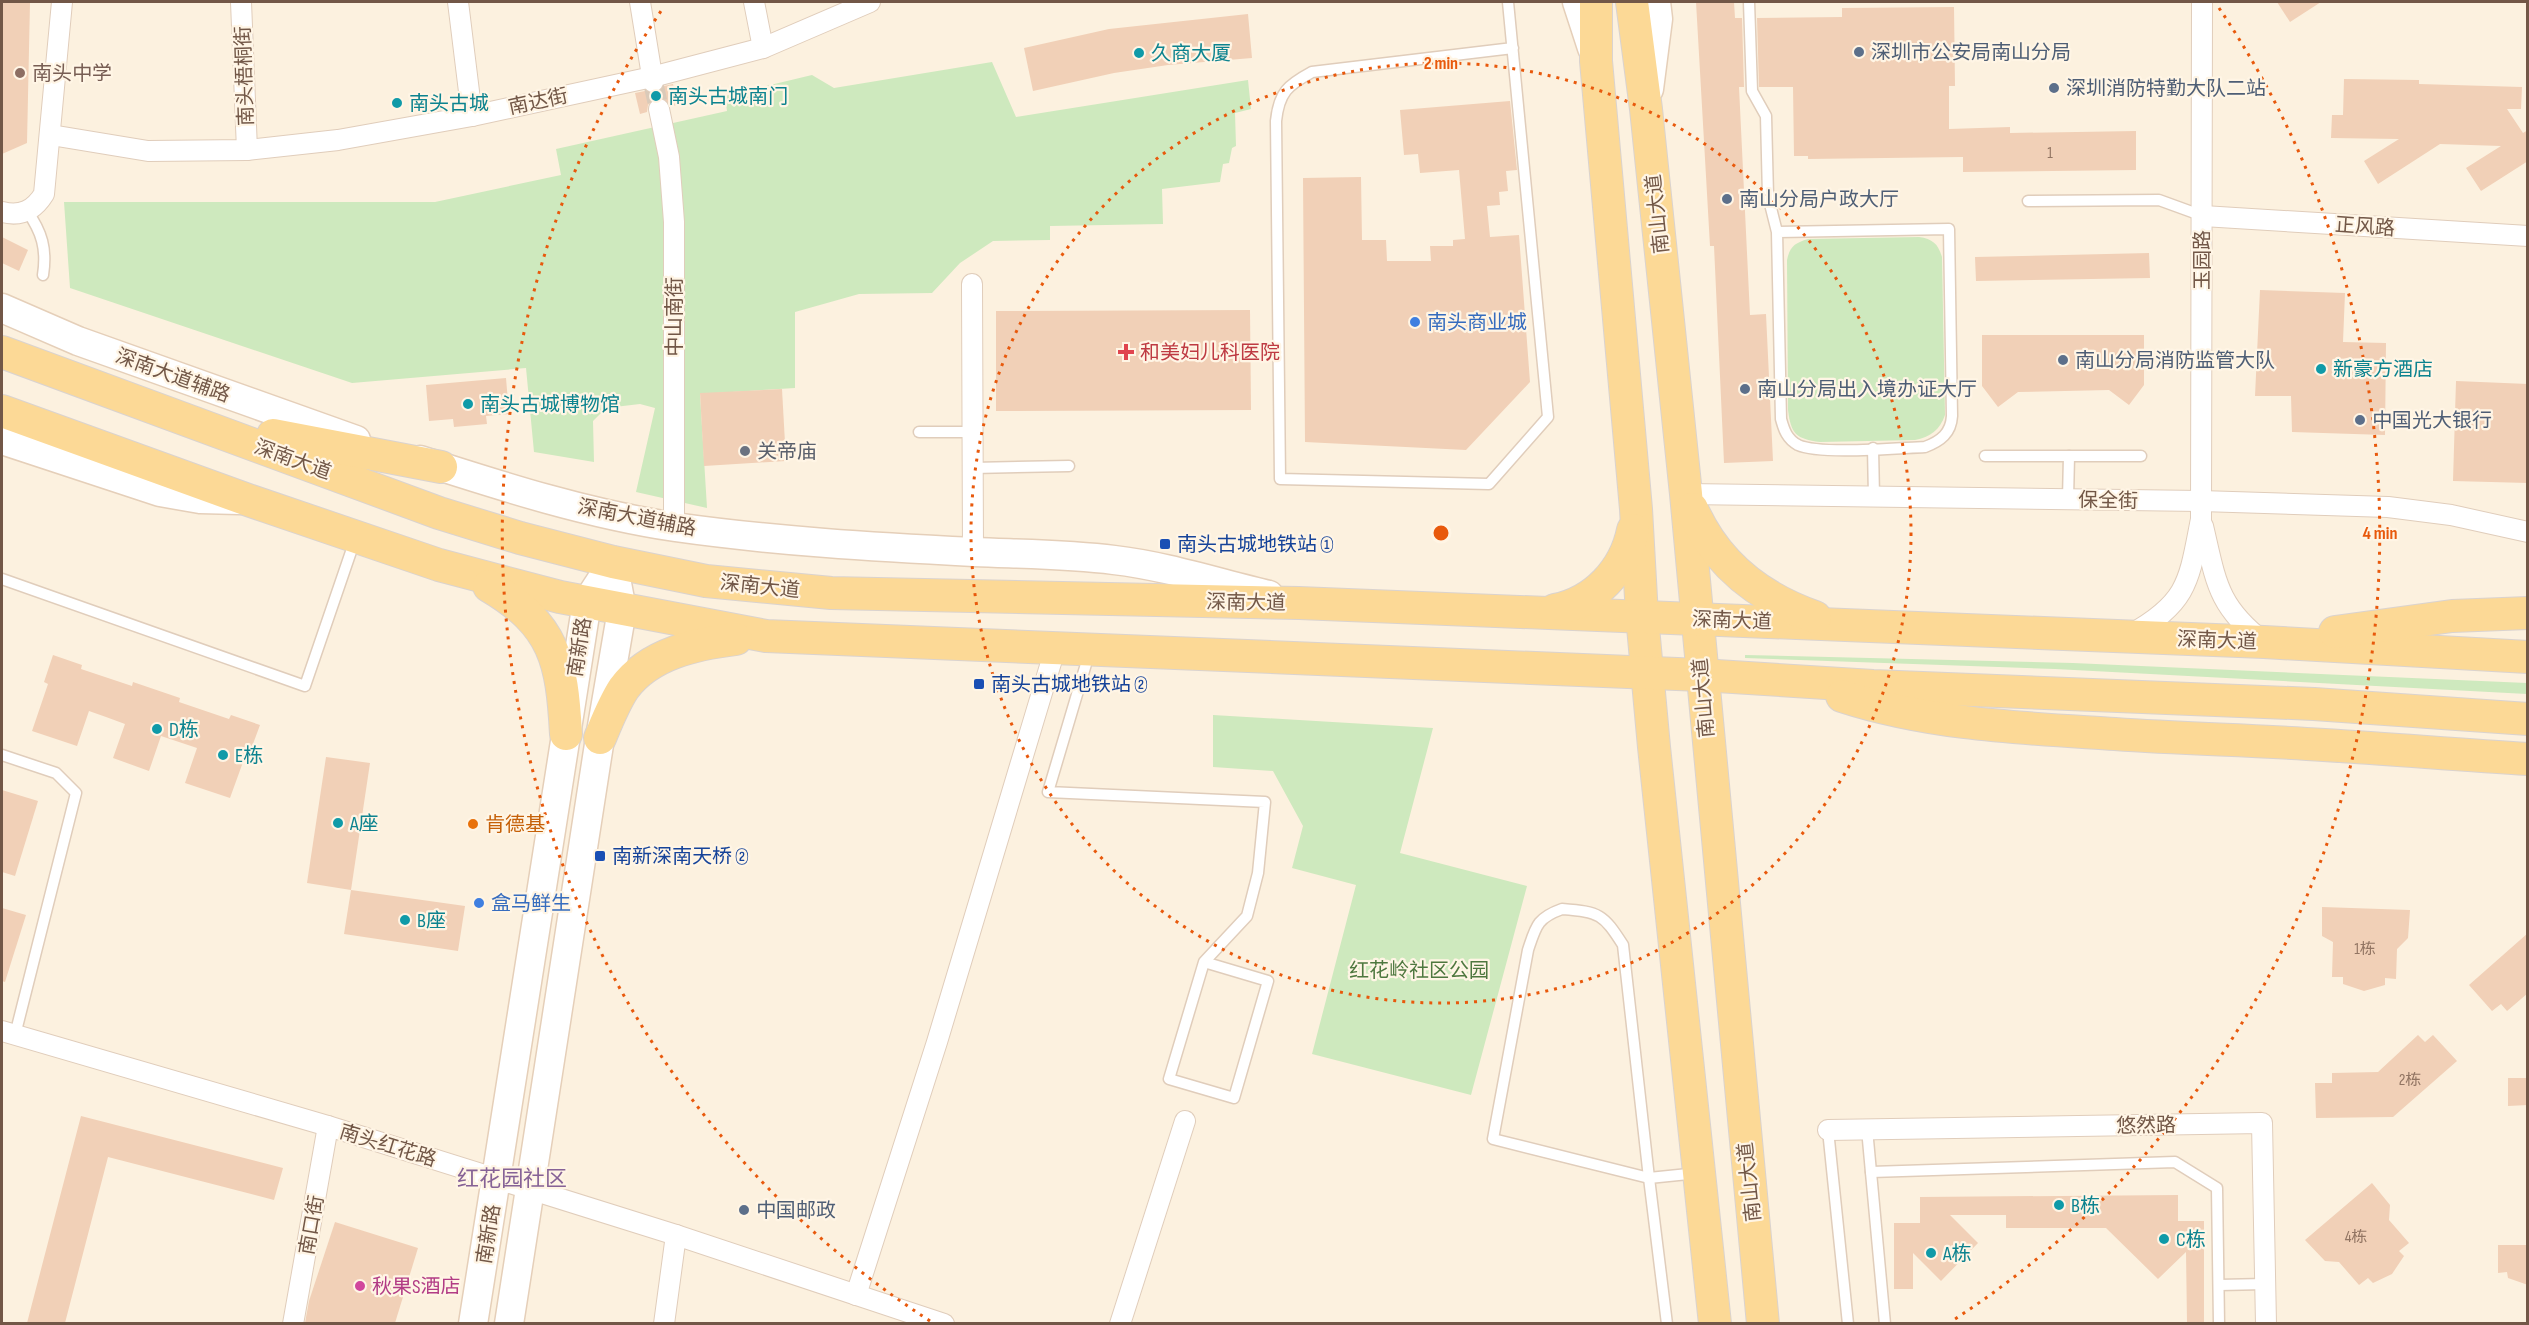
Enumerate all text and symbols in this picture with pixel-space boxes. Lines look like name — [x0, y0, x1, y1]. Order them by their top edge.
street label: 南头梧桐街 — [231, 26, 259, 126]
place label: 深圳市公安局南山分局 — [1871, 41, 2071, 65]
place label: 久商大厦 — [1151, 42, 1231, 66]
marker: 深圳市公安局南山分局 — [1852, 45, 1866, 59]
marker: 久商大厦 — [1132, 46, 1146, 60]
text: 2 min — [1424, 53, 1458, 74]
place label: 南头中学 — [32, 62, 112, 86]
marker: 南头中学 — [13, 66, 27, 80]
place label: 深圳消防特勤大队二站 — [2066, 77, 2266, 101]
marker: 深圳消防特勤大队二站 — [2047, 81, 2061, 95]
street label: 南达街 — [506, 84, 570, 120]
place label: 南头古城南门 — [668, 85, 788, 109]
marker: 南头古城南门 — [649, 89, 663, 103]
place label: 南头古城 — [409, 92, 489, 116]
marker: 南头古城 — [390, 96, 404, 110]
house number: 1 — [2047, 144, 2053, 163]
street label: 南山大道 — [1642, 173, 1674, 255]
place label: 南山分局户政大厅 — [1739, 188, 1899, 212]
marker: 南山分局户政大厅 — [1720, 192, 1734, 206]
street label: 正风路 — [2334, 213, 2396, 241]
street label: 玉园路 — [2191, 230, 2215, 290]
street label: 中山南街 — [663, 277, 687, 357]
place label: 南头商业城 — [1427, 311, 1527, 335]
marker: 南头商业城 — [1408, 315, 1422, 329]
place label: 和美妇儿科医院 — [1140, 341, 1280, 365]
marker: 和美妇儿科医院 — [1117, 343, 1135, 361]
street label: 深南大道辅路 — [112, 344, 233, 408]
place label: 南山分局消防监管大队 — [2075, 349, 2275, 373]
marker: 南山分局消防监管大队 — [2056, 353, 2070, 367]
place label: 新豪方酒店 — [2333, 358, 2433, 382]
marker: 新豪方酒店 — [2314, 362, 2328, 376]
place label: 南山分局出入境办证大厅 — [1757, 378, 1977, 402]
marker: 南山分局出入境办证大厅 — [1738, 382, 1752, 396]
place label: 南头古城博物馆 — [480, 393, 620, 417]
marker: 南头古城博物馆 — [461, 397, 475, 411]
place label: 中国光大银行 — [2372, 409, 2492, 433]
marker: 中国光大银行 — [2353, 413, 2367, 427]
street label: 深南大道 — [251, 435, 334, 485]
place label: 关帝庙 — [757, 440, 817, 464]
marker: 关帝庙 — [738, 444, 752, 458]
street label: 保全街 — [2078, 488, 2138, 514]
street label: 深南大道辅路 — [576, 495, 698, 541]
centre of rings — [1431, 523, 1451, 543]
text: 4 min — [2363, 523, 2397, 544]
place label: 南头古城地铁站 ① — [1177, 533, 1334, 557]
marker: 南头古城地铁站 ① — [1158, 537, 1172, 551]
street label: 深南大道 — [719, 571, 801, 603]
street label: 深南大道 — [1206, 590, 1286, 616]
street label: 深南大道 — [1692, 608, 1772, 634]
street label: 南新路 — [563, 616, 597, 679]
street label: 深南大道 — [2177, 628, 2257, 654]
street label: 南山大道 — [1689, 657, 1719, 739]
place label: 南头古城地铁站 ② — [991, 673, 1148, 697]
marker: 南头古城地铁站 ② — [972, 677, 986, 691]
place label: D栋 — [169, 718, 199, 742]
marker: D栋 — [150, 722, 164, 736]
place label: E栋 — [235, 744, 263, 768]
marker: E栋 — [216, 748, 230, 762]
place label: A座 — [349, 812, 379, 836]
place label: 肯德基 — [485, 813, 545, 837]
marker: A座 — [331, 816, 345, 830]
marker: 肯德基 — [466, 817, 480, 831]
place label: 南新深南天桥 ② — [612, 845, 749, 869]
marker: 南新深南天桥 ② — [593, 849, 607, 863]
place label: 盒马鲜生 — [491, 892, 571, 916]
marker: 盒马鲜生 — [472, 896, 486, 910]
place label: B座 — [417, 909, 446, 933]
marker: B座 — [398, 913, 412, 927]
house number: 1栋 — [2354, 940, 2376, 959]
park label: 红花岭社区公园 — [1349, 959, 1489, 983]
house number: 2栋 — [2399, 1071, 2421, 1090]
street label: 悠然路 — [2116, 1113, 2176, 1139]
street label: 南头红花路 — [336, 1120, 439, 1172]
street label: 南山大道 — [1734, 1141, 1766, 1223]
district label: 红花园社区 — [457, 1166, 567, 1193]
street label: 南口街 — [295, 1194, 329, 1257]
place label: B栋 — [2071, 1194, 2100, 1218]
marker: B栋 — [2052, 1198, 2066, 1212]
place label: 中国邮政 — [756, 1199, 836, 1223]
street label: 南新路 — [472, 1203, 506, 1266]
marker: 中国邮政 — [737, 1203, 751, 1217]
place label: C栋 — [2176, 1228, 2206, 1252]
house number: 4栋 — [2345, 1228, 2367, 1247]
marker: C栋 — [2157, 1232, 2171, 1246]
place label: A栋 — [1942, 1242, 1972, 1266]
marker: A栋 — [1924, 1246, 1938, 1260]
place label: 秋果S酒店 — [372, 1275, 461, 1299]
marker: 秋果S酒店 — [353, 1279, 367, 1293]

